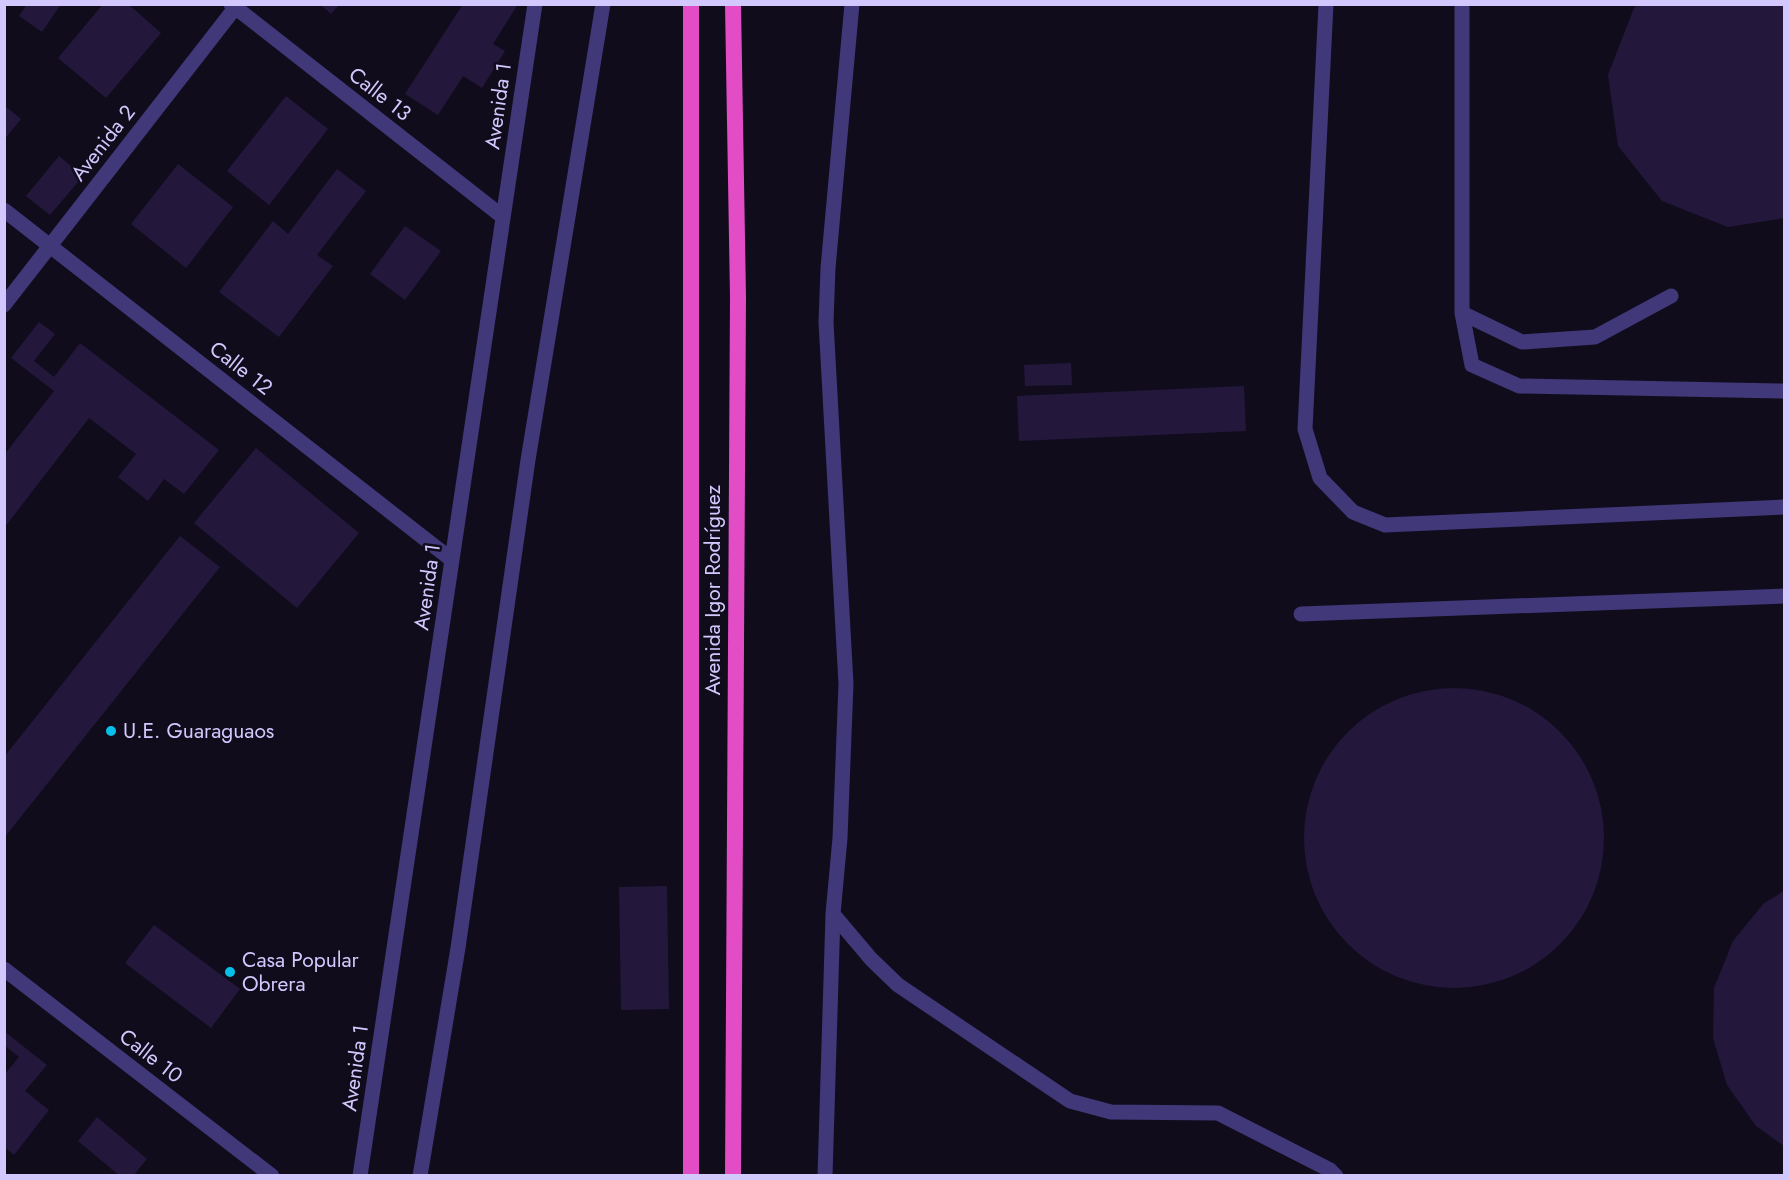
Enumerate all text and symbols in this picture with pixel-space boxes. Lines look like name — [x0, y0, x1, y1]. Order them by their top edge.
street label: Calle 13 — [342, 60, 418, 128]
street label: Avenida 1 — [477, 61, 519, 151]
street label: Avenida 2 — [64, 99, 142, 187]
street label: Calle 12 — [203, 334, 279, 402]
street label: Avenida Igor Rodríguez — [698, 484, 728, 695]
street label: Avenida 1 — [406, 542, 448, 632]
place label: U.E. Guaraguaos — [123, 716, 274, 746]
marker: U.E. Guaraguaos — [104, 724, 118, 738]
place label: Casa Popular Obrera — [242, 945, 360, 999]
marker: Casa Popular Obrera — [223, 965, 237, 979]
street label: Calle 10 — [113, 1022, 189, 1090]
street label: Avenida 1 — [334, 1023, 376, 1113]

